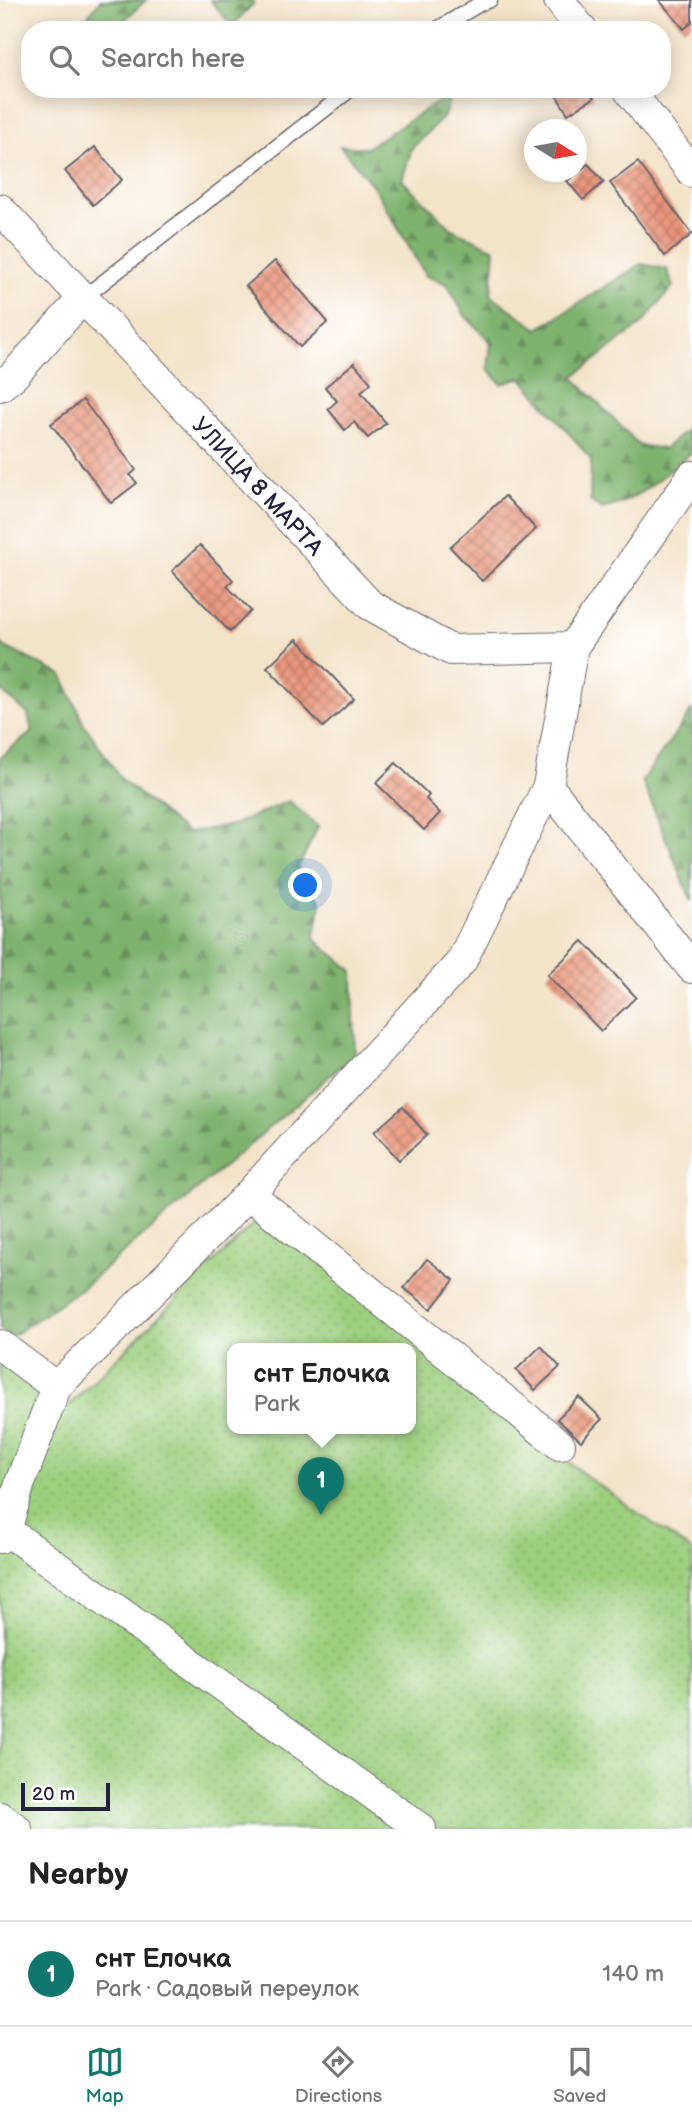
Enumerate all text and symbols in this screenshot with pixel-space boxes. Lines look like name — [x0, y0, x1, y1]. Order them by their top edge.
search box — [21, 21, 671, 98]
icon: search — [45, 41, 83, 79]
text: Search here — [101, 44, 245, 75]
north arrow — [524, 119, 587, 182]
street label: УЛИЦА 8 МАРТА — [186, 412, 329, 562]
your location — [288, 868, 322, 902]
popup — [227, 1343, 416, 1434]
text: снт Елочка — [253, 1359, 390, 1390]
text: Park — [253, 1390, 300, 1418]
pin: 1 — [298, 1457, 344, 1515]
scale bar — [21, 1780, 110, 1812]
text: 20 m — [32, 1783, 75, 1806]
text: Nearby — [28, 1857, 128, 1893]
text: снт Елочка — [95, 1944, 231, 1975]
text: 1 — [46, 1960, 56, 1988]
text: 140 m — [602, 1960, 664, 1988]
text: Park · Садовый переулок — [95, 1975, 359, 2003]
tab: Map — [86, 2043, 124, 2108]
tab: Directions — [295, 2043, 382, 2108]
tab: Saved — [553, 2043, 606, 2108]

